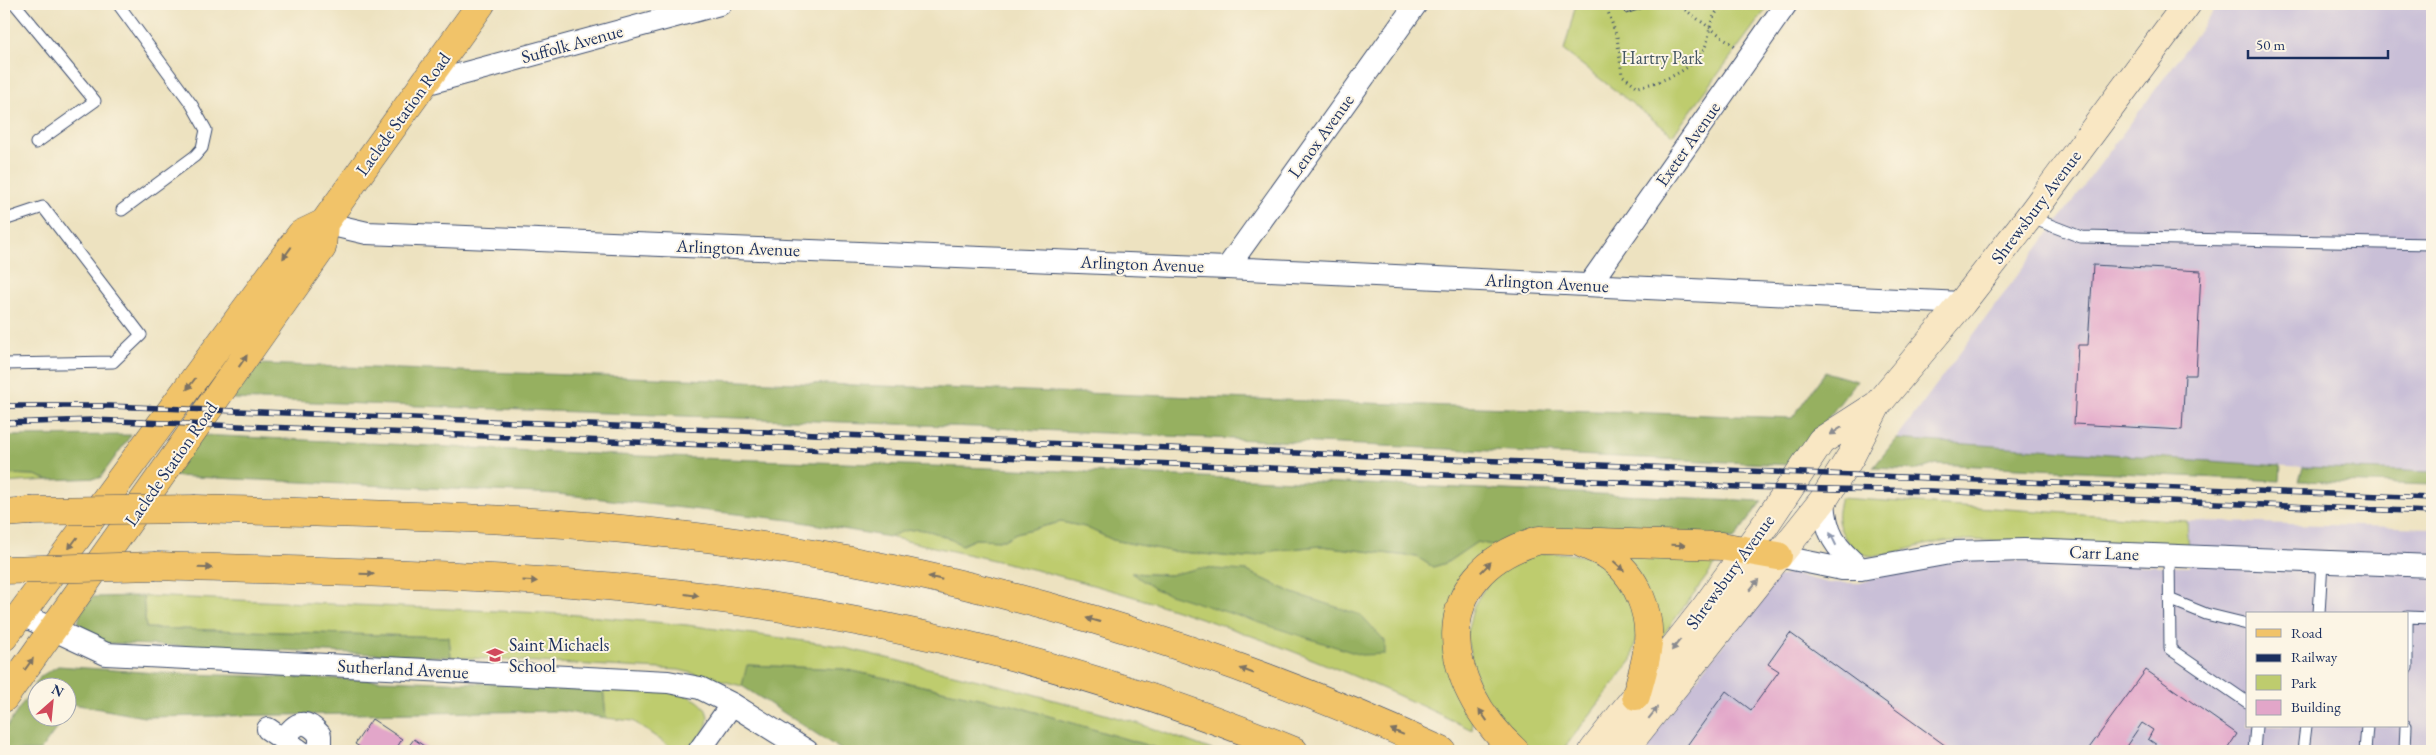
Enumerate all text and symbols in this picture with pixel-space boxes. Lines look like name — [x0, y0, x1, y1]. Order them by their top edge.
street label: Suffolk Avenue — [518, 19, 625, 68]
scale bar — [2248, 28, 2388, 60]
text: 50 m — [2256, 35, 2285, 54]
park label: Hartry Park — [1621, 46, 1703, 69]
street label: Laclede Station Road — [350, 47, 456, 180]
street label: Lenox Avenue — [1282, 89, 1359, 182]
street label: Exeter Avenue — [1650, 97, 1725, 191]
street label: Shrewsbury Avenue — [1985, 145, 2086, 268]
street label: Arlington Avenue — [675, 234, 800, 261]
one-way arrow — [282, 246, 292, 260]
street label: Arlington Avenue — [1079, 250, 1204, 277]
street label: Arlington Avenue — [1484, 268, 1609, 297]
one-way arrow — [238, 354, 248, 368]
one-way arrow — [186, 377, 196, 391]
street label: Laclede Station Road — [119, 396, 223, 530]
one-way arrow — [1830, 427, 1843, 436]
street label: Shrewsbury Avenue — [1680, 510, 1779, 634]
one-way arrow — [1829, 532, 1837, 546]
one-way arrow — [68, 536, 78, 550]
street label: Carr Lane — [2069, 540, 2139, 565]
one-way arrow — [1671, 541, 1687, 549]
one-way arrow — [1612, 560, 1624, 572]
one-way arrow — [1480, 562, 1492, 574]
one-way arrow — [197, 564, 213, 572]
one-way arrow — [360, 570, 376, 578]
one-way arrow — [928, 574, 943, 582]
one-way arrow — [522, 577, 538, 585]
one-way arrow — [1749, 579, 1760, 592]
one-way arrow — [684, 592, 700, 600]
legend — [2246, 612, 2408, 728]
one-way arrow — [1085, 615, 1100, 623]
text: Road — [2291, 623, 2323, 642]
place label: Saint Michaels School — [509, 633, 609, 677]
one-way arrow — [1670, 638, 1681, 651]
school or university icon: Saint Michaels School — [485, 645, 505, 665]
text: Railway — [2291, 647, 2338, 666]
street label: Sutherland Avenue — [337, 654, 469, 683]
one-way arrow — [23, 658, 34, 671]
one-way arrow — [1240, 666, 1254, 674]
text: Park — [2291, 673, 2318, 692]
north arrow — [28, 678, 78, 728]
text: N — [49, 680, 68, 701]
text: Building — [2291, 697, 2341, 716]
one-way arrow — [1648, 707, 1659, 720]
one-way arrow — [1478, 708, 1488, 722]
one-way arrow — [1390, 727, 1405, 735]

